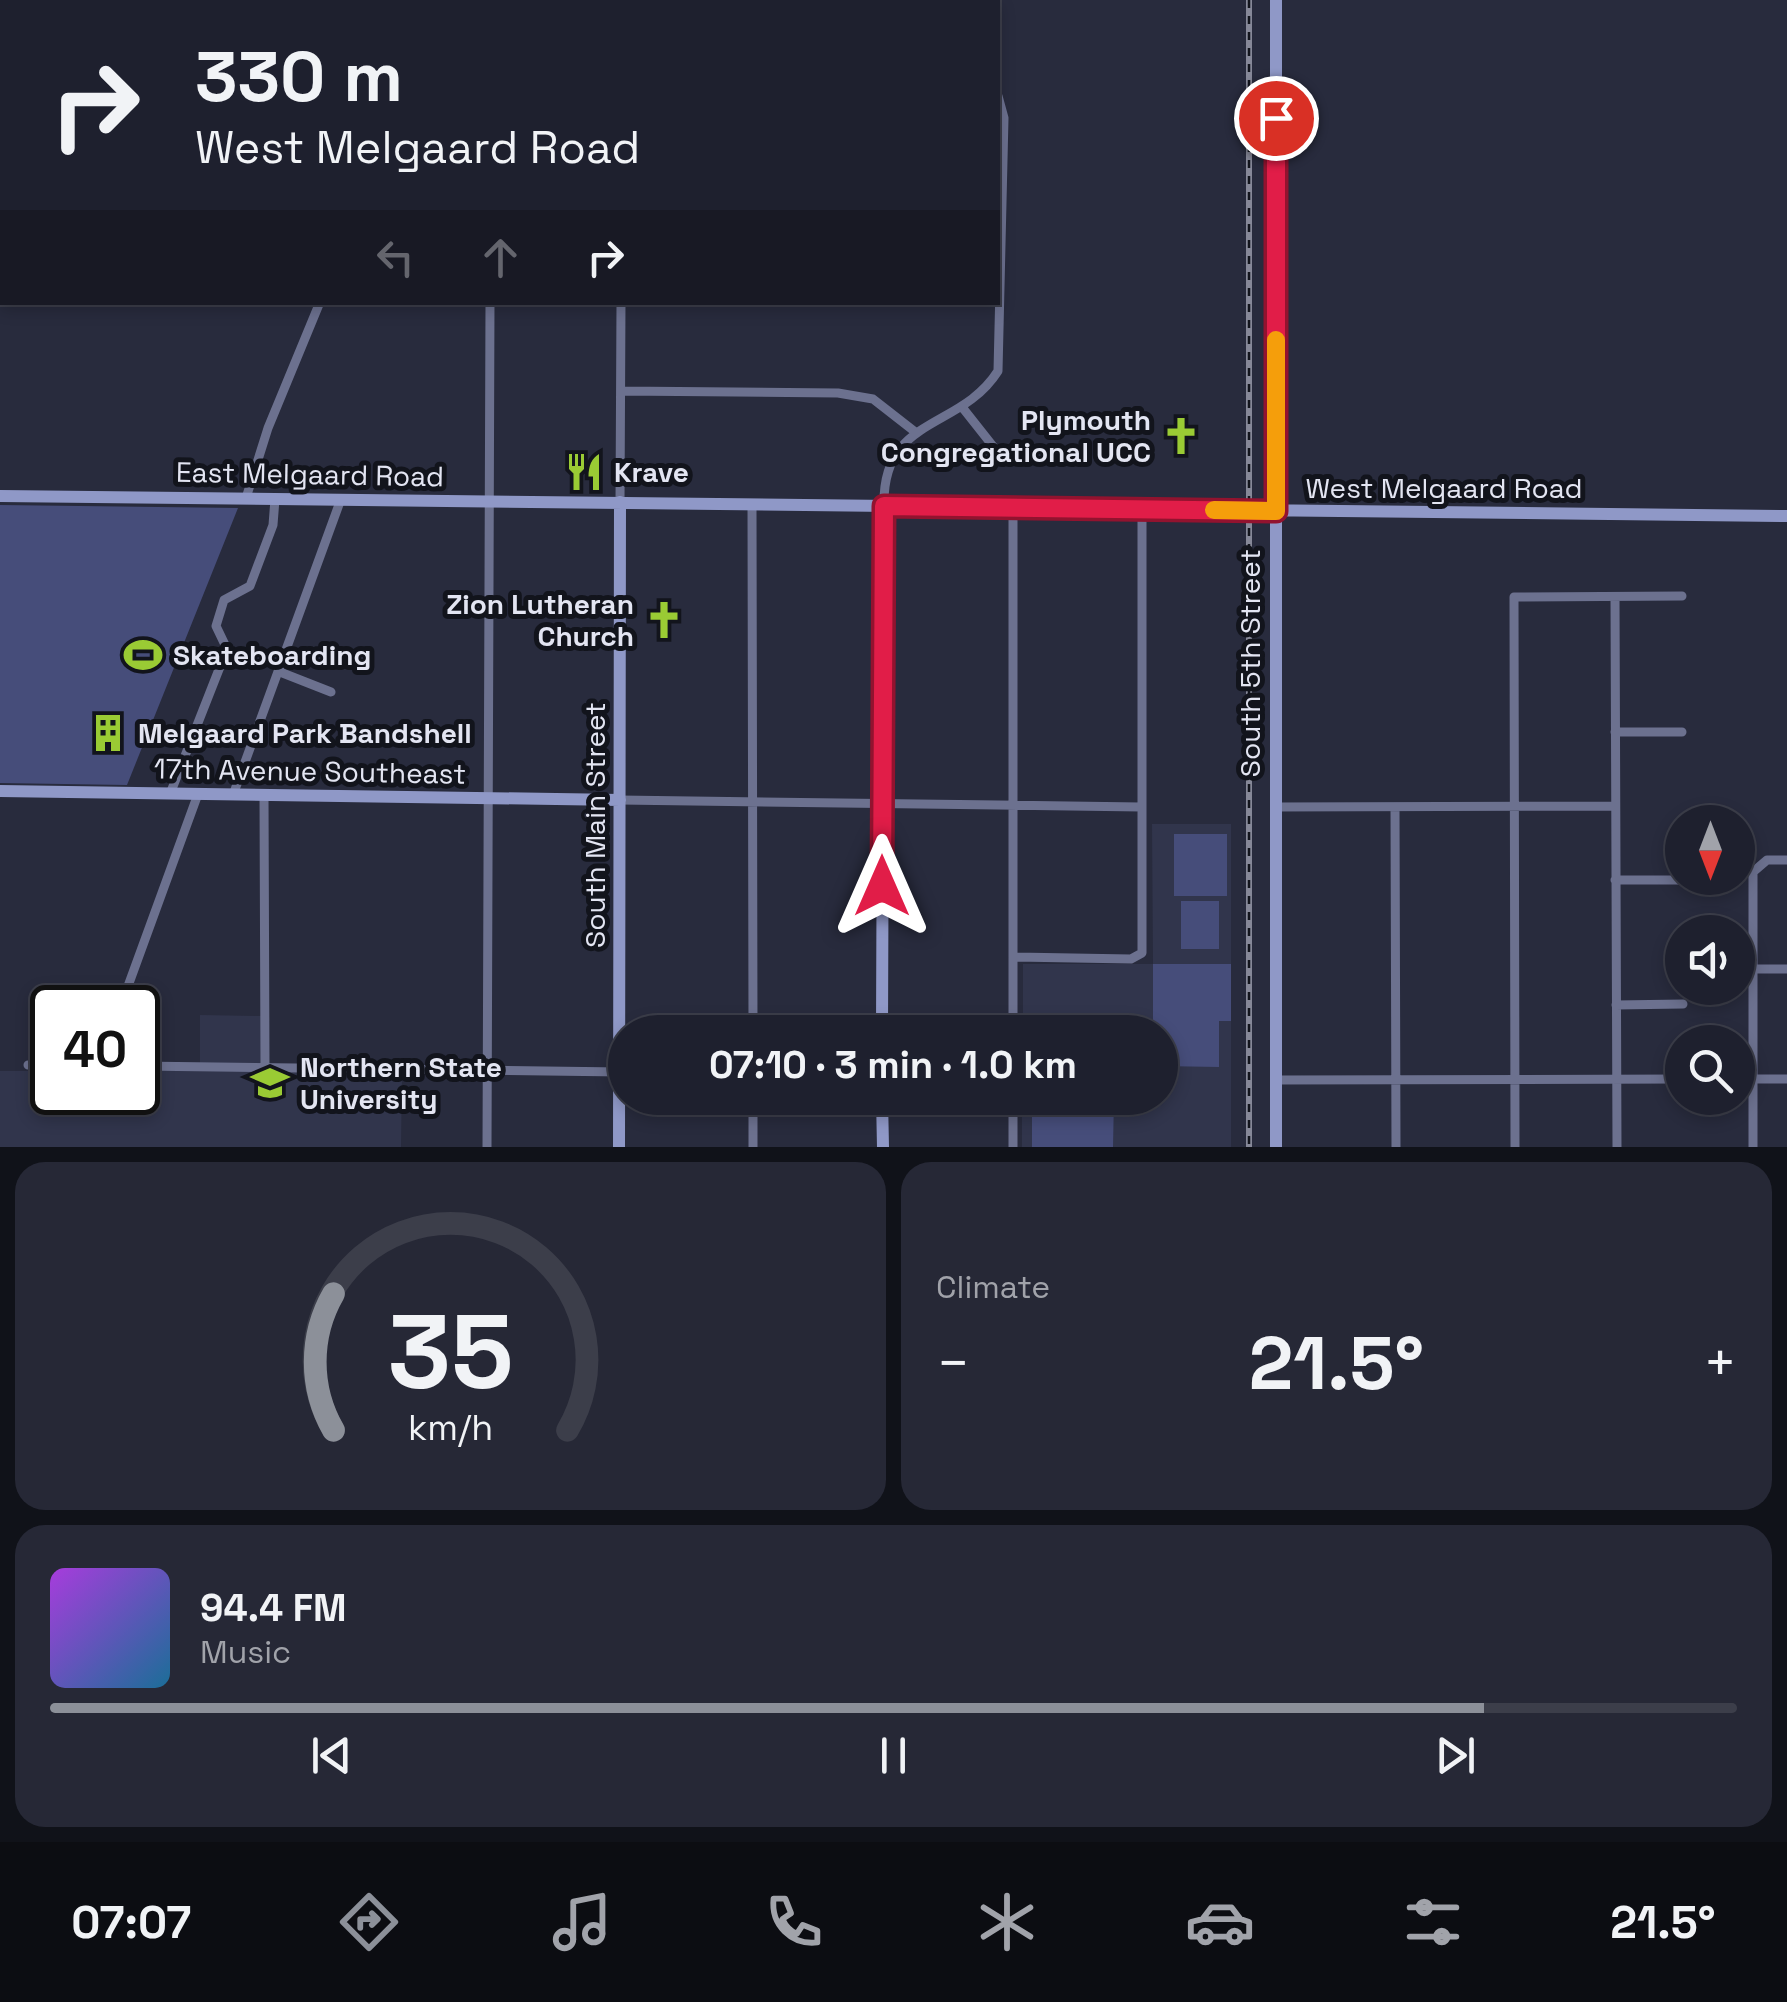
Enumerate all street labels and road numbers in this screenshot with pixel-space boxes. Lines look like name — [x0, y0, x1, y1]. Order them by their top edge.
street label: East Melgaard Road — [176, 454, 444, 494]
street label: West Melgaard Road — [1305, 470, 1583, 506]
street label: South 5th Street — [1232, 549, 1268, 777]
street label: South Main Street — [577, 702, 613, 948]
street label: 17th Avenue Southeast — [154, 750, 466, 792]

